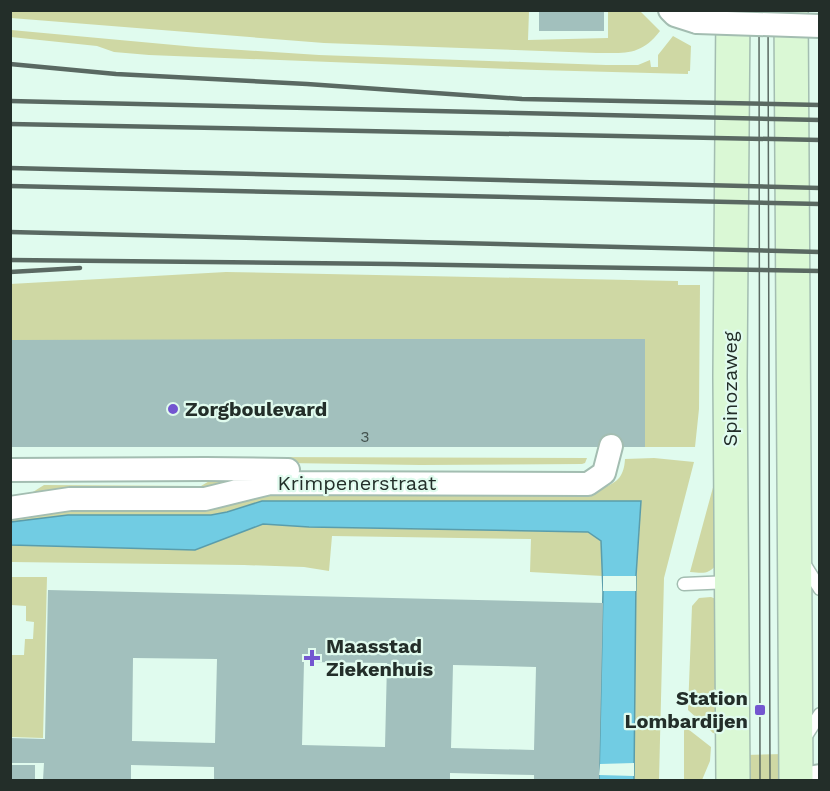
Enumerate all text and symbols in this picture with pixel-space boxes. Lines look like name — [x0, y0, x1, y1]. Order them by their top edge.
street label: Spinozaweg — [718, 331, 742, 447]
place label: Zorgboulevard — [185, 397, 327, 421]
marker: Zorgboulevard — [166, 402, 180, 416]
house number: 3 — [360, 427, 370, 446]
street label: Krimpenerstraat — [278, 471, 437, 495]
place label: Maasstad Ziekenhuis — [326, 634, 434, 681]
marker: Maasstad Ziekenhuis — [303, 649, 321, 667]
place label: Station Lombardijen — [625, 686, 748, 733]
marker: Station Lombardijen — [753, 703, 767, 717]

